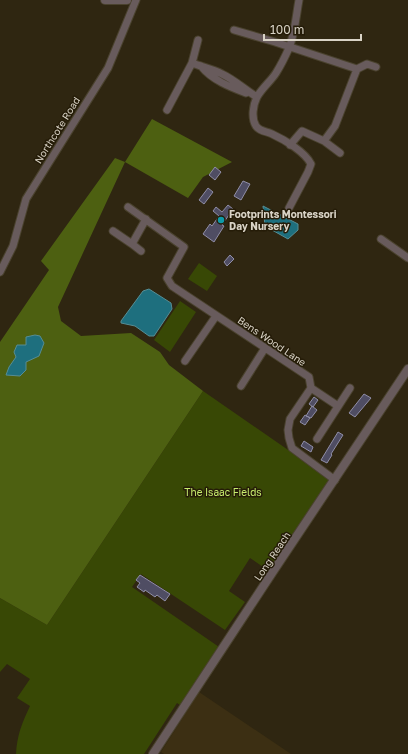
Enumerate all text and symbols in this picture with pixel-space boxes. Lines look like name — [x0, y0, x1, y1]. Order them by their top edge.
scale bar — [264, 16, 361, 42]
text: 100 m — [270, 22, 304, 37]
street label: Northcote Road — [32, 95, 82, 165]
place label: Footprints Montessori Day Nursery — [229, 208, 337, 232]
marker: Footprints Montessori Day Nursery — [216, 215, 226, 225]
street label: Bens Wood Lane — [236, 314, 309, 368]
park label: The Isaac Fields — [184, 486, 262, 498]
street label: Long Reach — [251, 529, 293, 583]

